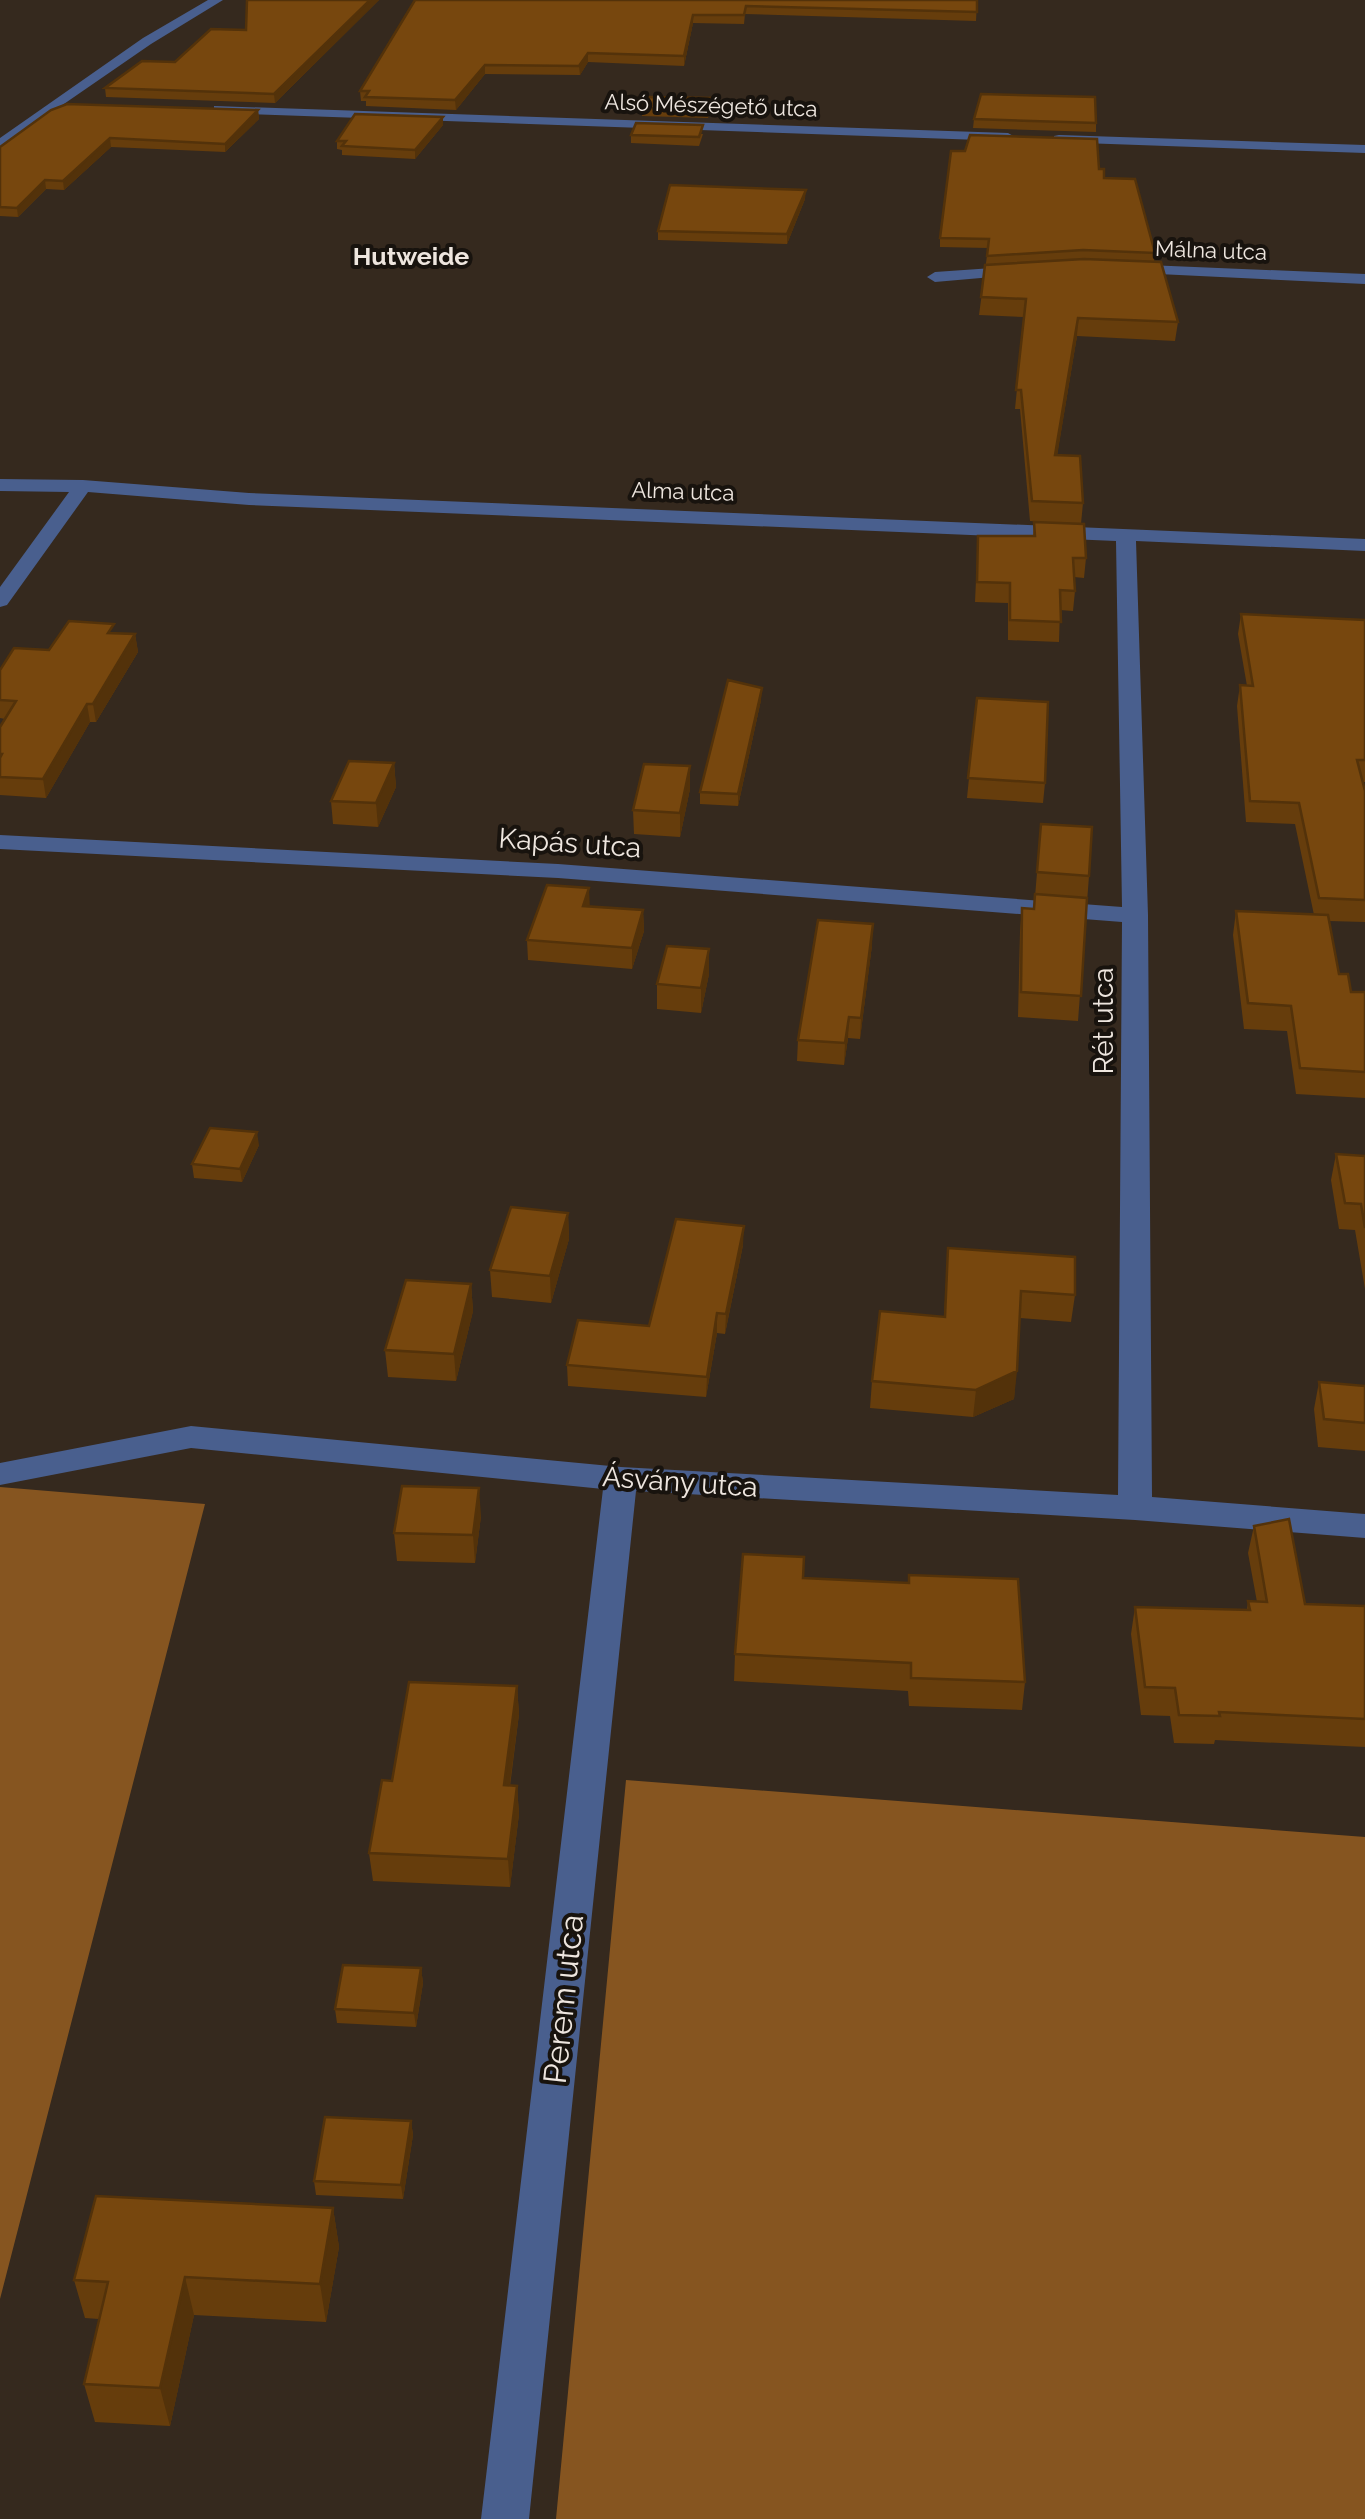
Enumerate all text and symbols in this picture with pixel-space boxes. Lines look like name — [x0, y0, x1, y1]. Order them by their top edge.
street label: Alsó Mészégető utca — [604, 88, 818, 122]
street label: Málna utca — [1155, 235, 1267, 265]
district label: Hutweide — [353, 241, 469, 271]
street label: Alma utca — [631, 476, 735, 506]
street label: Kapás utca — [498, 822, 642, 864]
street label: Rét utca — [1087, 967, 1120, 1075]
street label: Ásvány utca — [601, 1460, 759, 1504]
street label: Perem utca — [536, 1913, 590, 2085]

